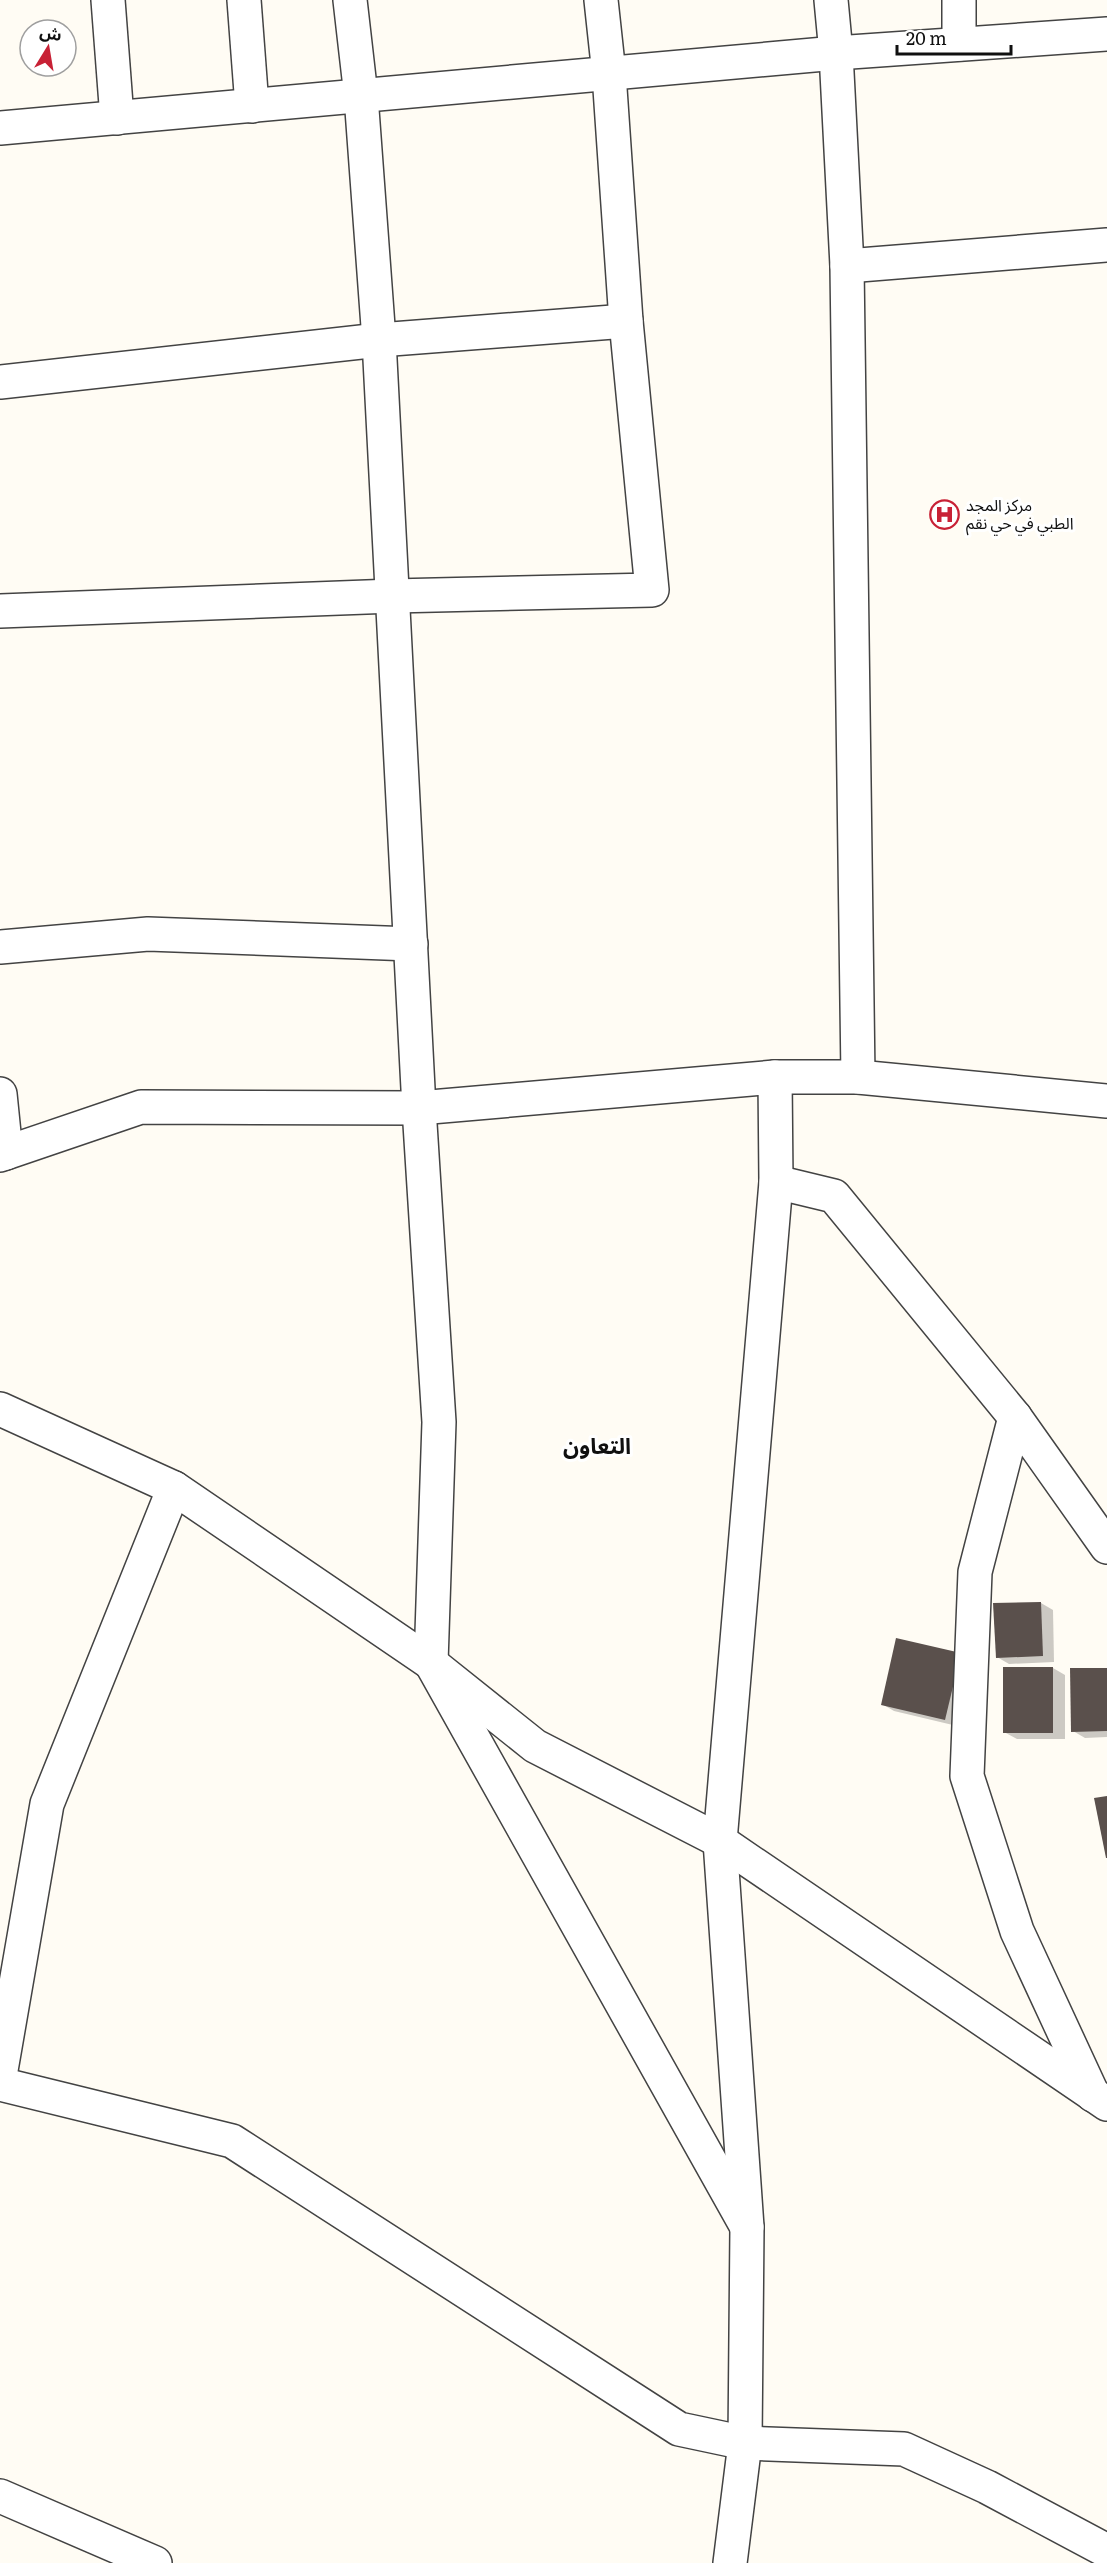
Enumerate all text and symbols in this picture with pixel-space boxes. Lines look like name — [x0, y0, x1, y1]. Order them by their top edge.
north arrow — [18, 18, 78, 78]
text: ش — [38, 18, 64, 46]
scale bar — [897, 18, 1011, 56]
text: 20 m — [906, 24, 947, 51]
place label: مركز المجد الطبي في حي نقم — [966, 492, 1074, 536]
hospital icon: مركز المجد الطبي في حي نقم — [929, 498, 961, 530]
district label: التعاون — [563, 1428, 631, 1461]

